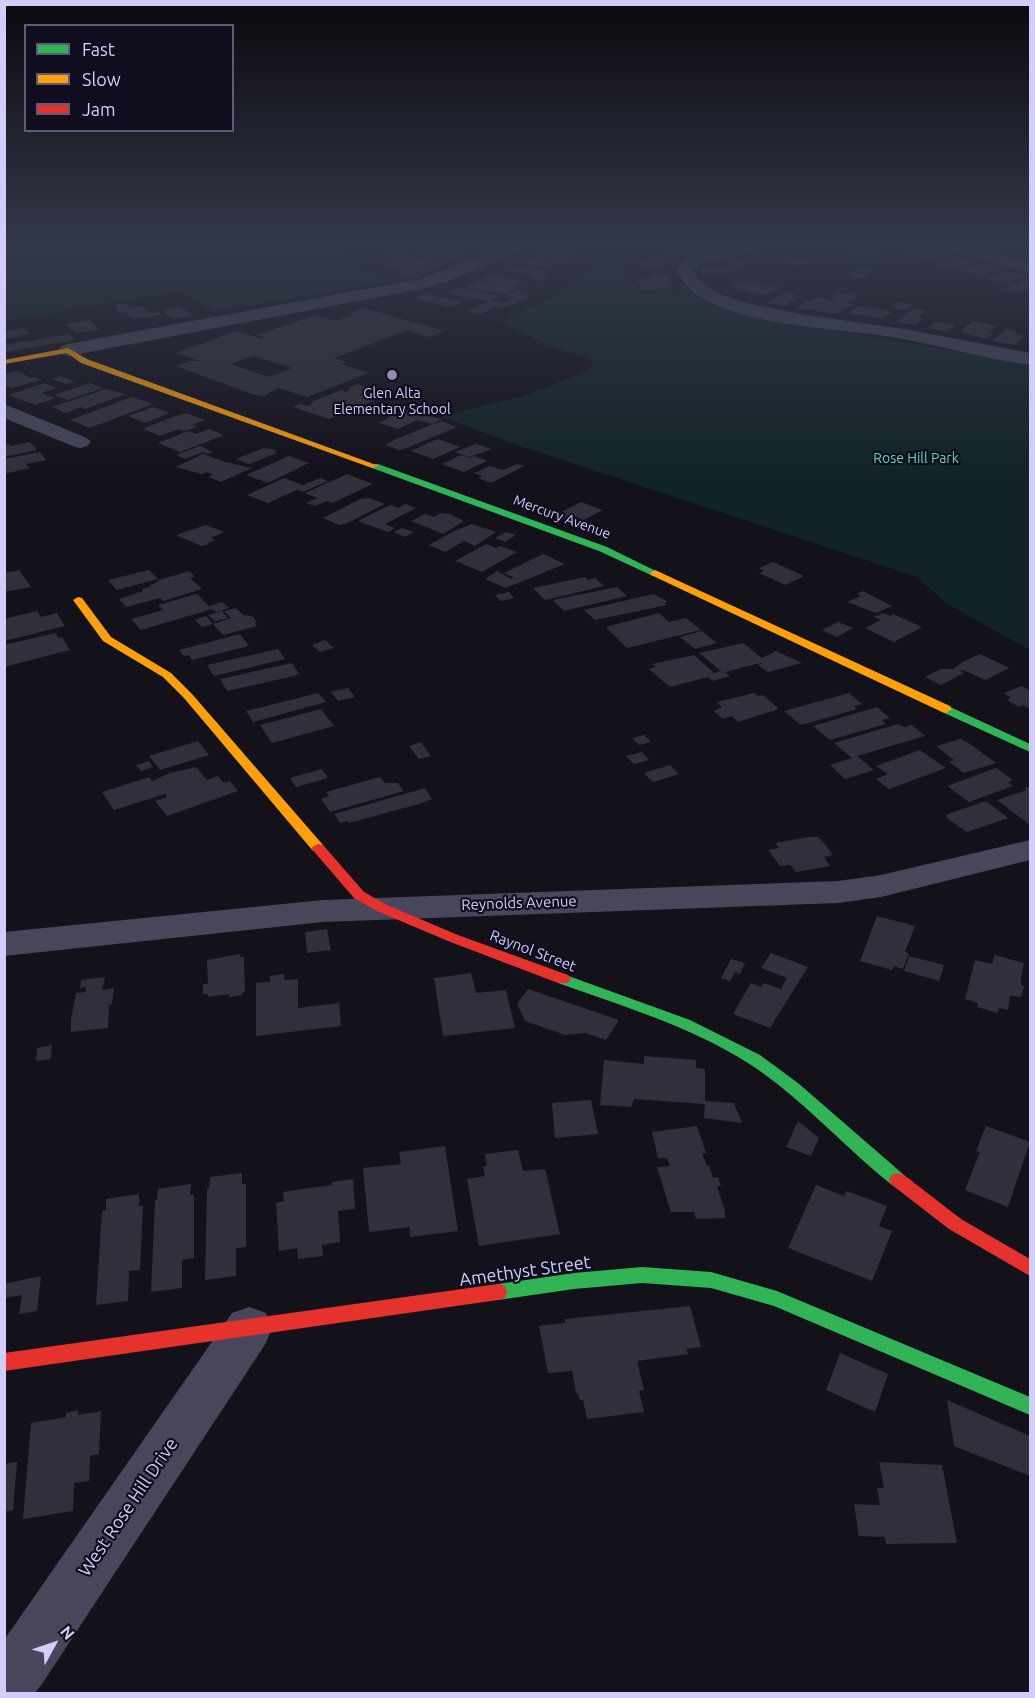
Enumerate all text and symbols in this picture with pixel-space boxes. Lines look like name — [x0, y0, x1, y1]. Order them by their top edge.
legend — [24, 24, 234, 132]
text: Fast — [82, 39, 115, 59]
text: Slow — [82, 69, 121, 89]
text: Jam — [82, 99, 116, 119]
marker: Glen Alta Elementary School — [385, 368, 399, 382]
place label: Glen Alta Elementary School — [333, 385, 451, 418]
park label: Rose Hill Park — [873, 450, 959, 466]
street label: Mercury Avenue — [511, 492, 613, 542]
street label: Reynolds Avenue — [461, 892, 577, 914]
street label: Raynol Street — [487, 926, 579, 976]
street label: Amethyst Street — [458, 1251, 592, 1291]
street label: West Rose Hill Drive — [74, 1434, 182, 1580]
north arrow — [24, 1614, 84, 1674]
text: N — [57, 1622, 79, 1643]

